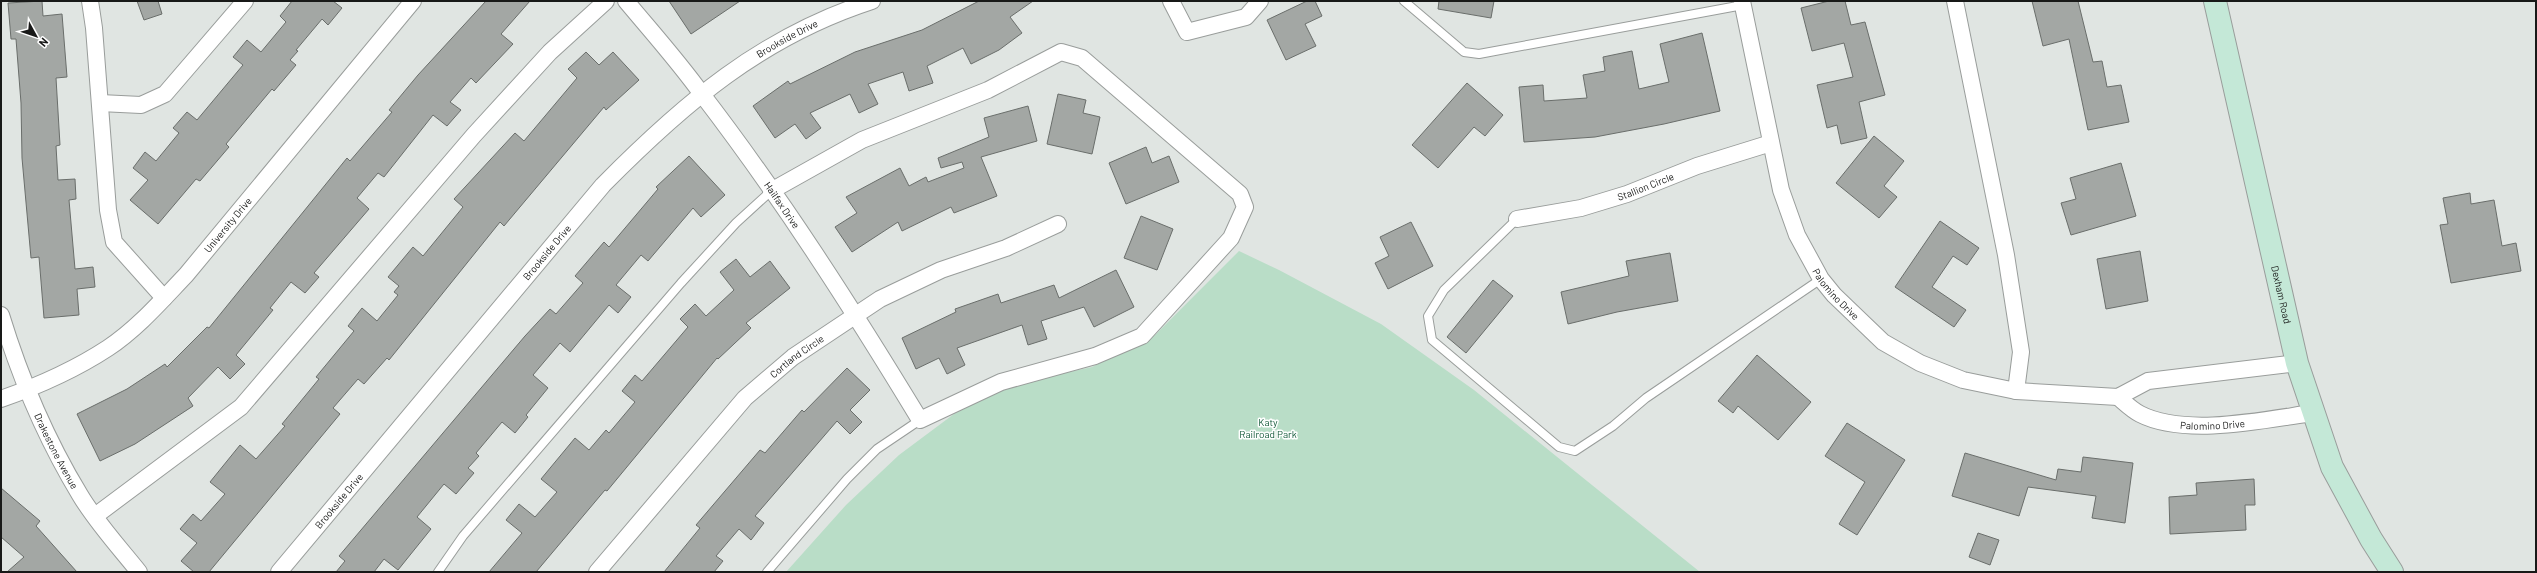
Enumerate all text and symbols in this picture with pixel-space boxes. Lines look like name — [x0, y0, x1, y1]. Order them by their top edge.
north arrow — [16, 16, 56, 56]
street label: Brookside Drive — [754, 17, 820, 60]
text: N — [37, 36, 51, 50]
street label: Stallion Circle — [1616, 170, 1676, 203]
street label: Hailfax Drive — [762, 179, 802, 231]
street label: University Drive — [201, 195, 254, 255]
street label: Brookside Drive — [520, 222, 573, 282]
street label: Dexham Road — [2269, 264, 2294, 325]
street label: Palomino Drive — [1810, 266, 1862, 322]
street label: Cortland Circle — [767, 332, 826, 380]
street label: Drakestone Avenue — [32, 411, 81, 491]
park label: Katy Railroad Park — [1239, 416, 1297, 440]
street label: Palomino Drive — [2180, 417, 2245, 432]
street label: Brookside Drive — [312, 471, 365, 531]

